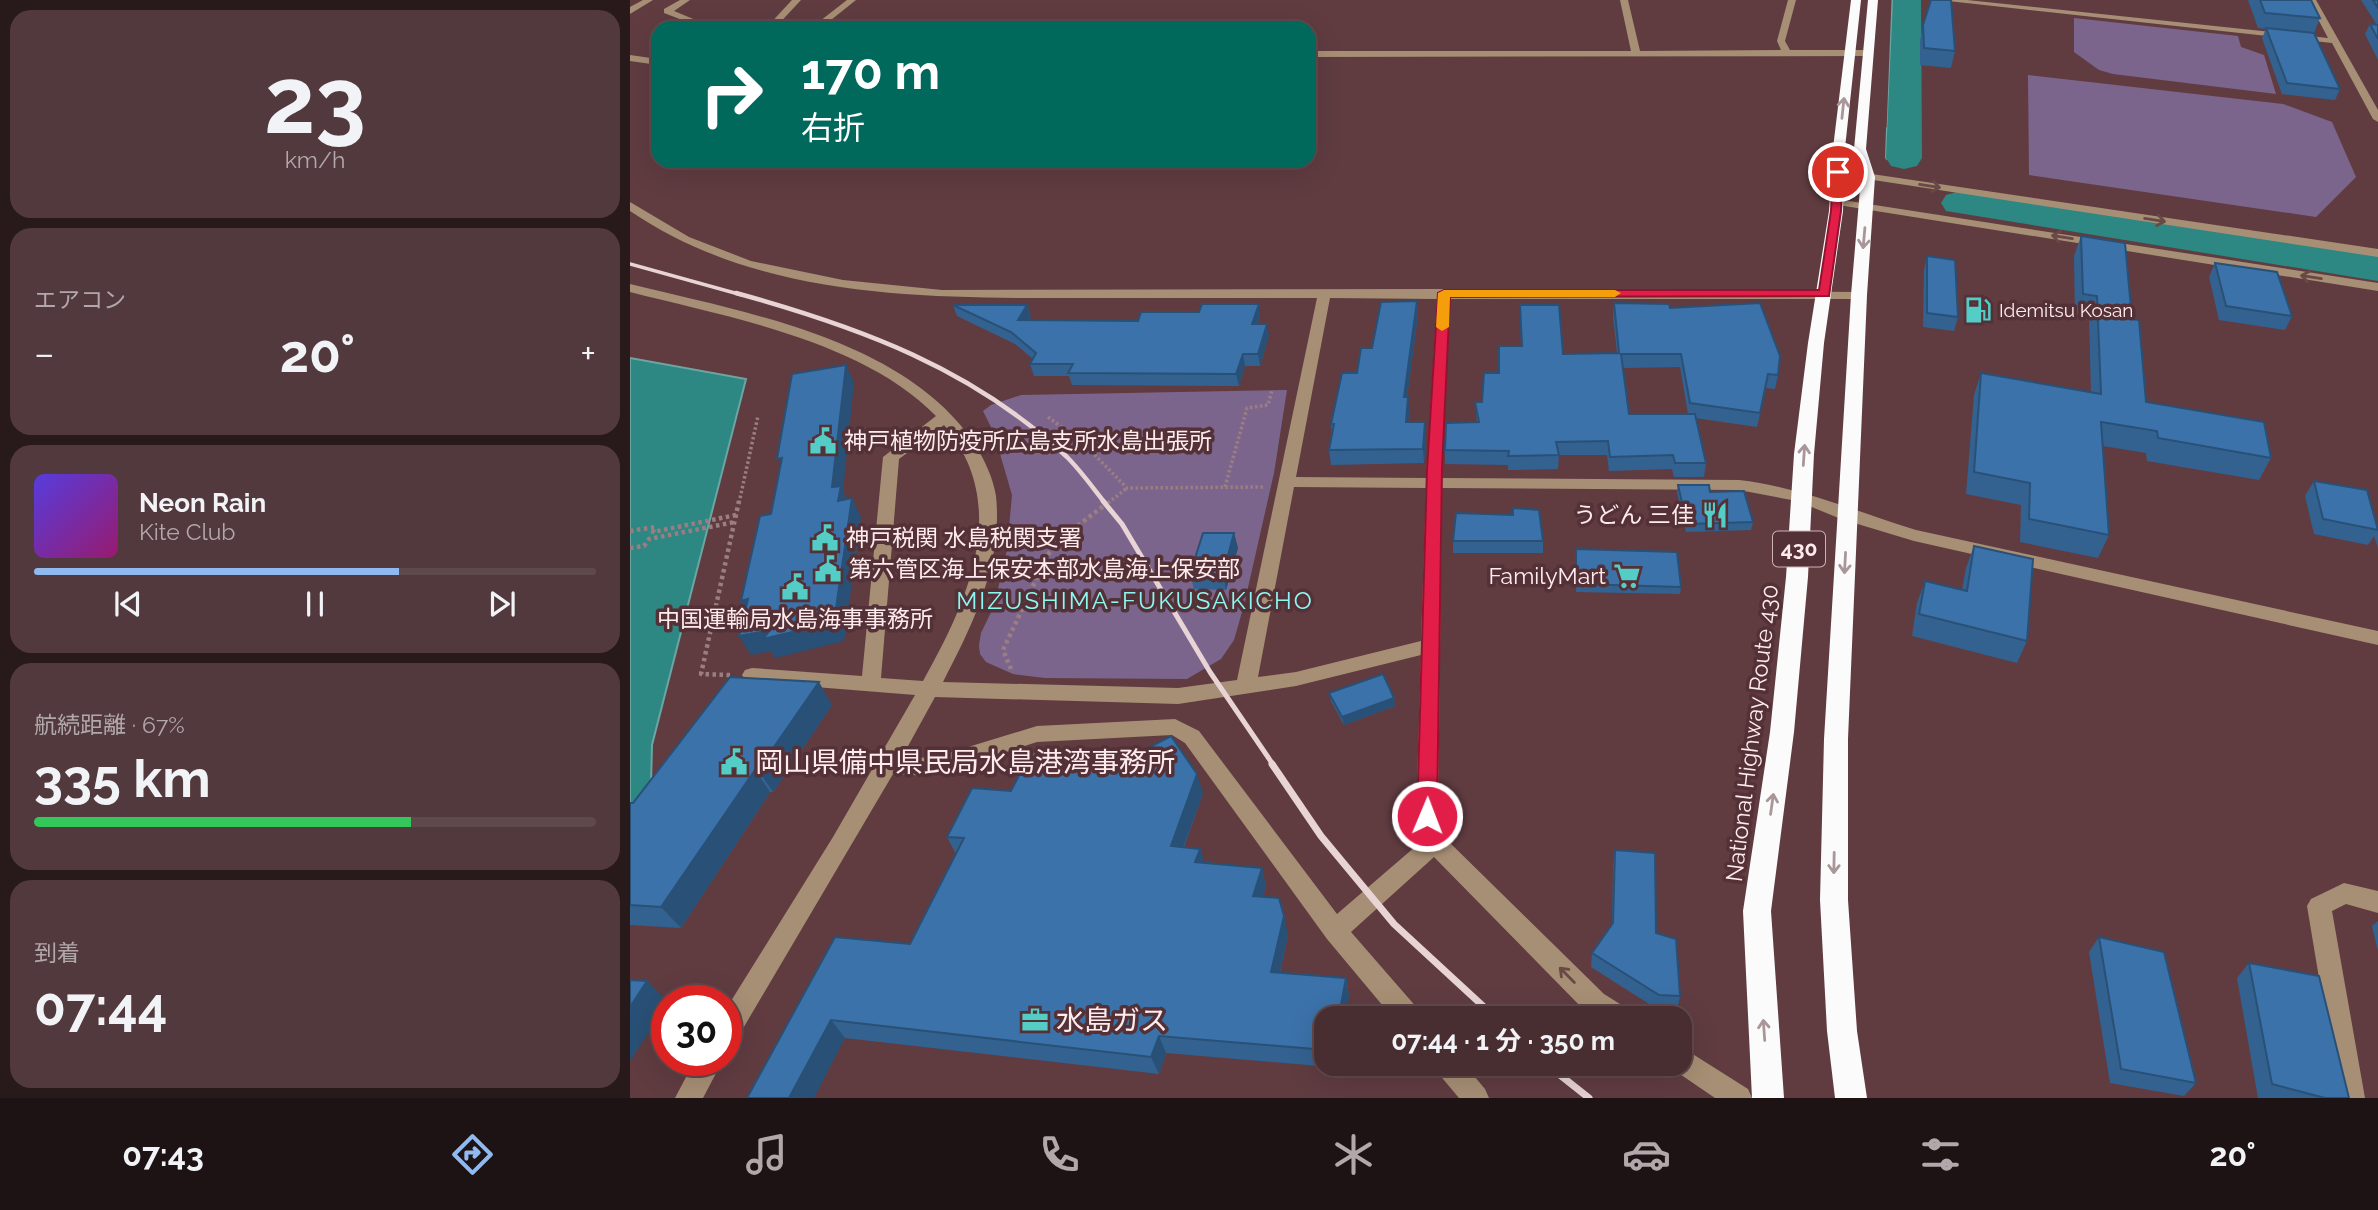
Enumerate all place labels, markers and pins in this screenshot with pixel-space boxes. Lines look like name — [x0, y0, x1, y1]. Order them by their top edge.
pin — [1808, 142, 1868, 202]
fuel station icon: Idemitsu Kosan — [1963, 295, 1993, 325]
place label: Idemitsu Kosan — [1999, 299, 2133, 321]
public building icon: 神戸植物防疫所広島支所水島出張所 — [808, 426, 838, 456]
place label: 神戸植物防疫所広島支所水島出張所 — [844, 427, 1212, 454]
restaurant icon: うどん 三佳 — [1700, 500, 1730, 530]
place label: うどん 三佳 — [1573, 501, 1694, 528]
public building icon: 神戸税関 水島税関支署 — [810, 523, 840, 553]
place label: 神戸税関 水島税関支署 — [846, 524, 1082, 551]
public building icon: 第六管区海上保安本部水島海上保安部 — [813, 554, 843, 584]
place label: 第六管区海上保安本部水島海上保安部 — [849, 555, 1240, 582]
supermarket icon: FamilyMart — [1612, 561, 1642, 591]
place label: FamilyMart — [1489, 562, 1606, 589]
public building icon: 中国運輸局水島海事事務所 — [780, 572, 810, 602]
place label: 中国運輸局水島海事事務所 — [657, 605, 933, 632]
place label: 岡山県備中県民局水島港湾事務所 — [755, 746, 1175, 779]
public building icon: 岡山県備中県民局水島港湾事務所 — [719, 747, 749, 777]
place label: 水島ガス — [1056, 1004, 1168, 1037]
office icon: 水島ガス — [1020, 1005, 1050, 1035]

